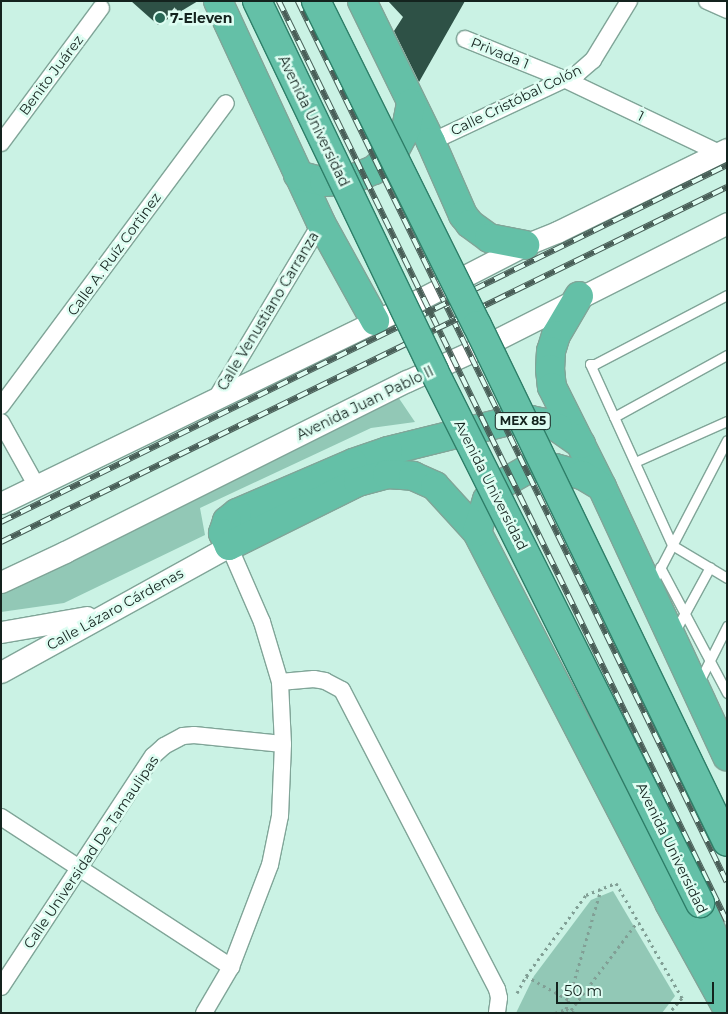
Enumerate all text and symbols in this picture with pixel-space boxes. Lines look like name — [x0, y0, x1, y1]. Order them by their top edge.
place label: 7-Eleven — [170, 10, 232, 26]
marker: 7-Eleven — [154, 12, 166, 24]
street label: Benito Juárez — [16, 32, 86, 118]
street label: Privada 1 — [469, 34, 531, 72]
street label: Avenida Universidad — [275, 53, 353, 189]
street label: Calle Cristóbal Colón — [448, 61, 584, 139]
street label: 1 — [635, 107, 647, 125]
street label: Calle A. Ruíz Cortinez — [64, 189, 164, 319]
street label: Calle Venustiano Carranza — [214, 229, 322, 393]
street label: Avenida Juan Pablo II — [294, 363, 436, 443]
road number: MEX 85 — [494, 412, 552, 431]
street label: Avenida Universidad — [451, 417, 531, 553]
street label: Calle Lázaro Cárdenas — [44, 564, 186, 654]
street label: Calle Universidad De Tamaulipas — [20, 752, 162, 952]
street label: Avenida Universidad — [633, 780, 711, 916]
scale bar — [558, 972, 716, 1004]
text: 50 m — [564, 981, 602, 1000]

